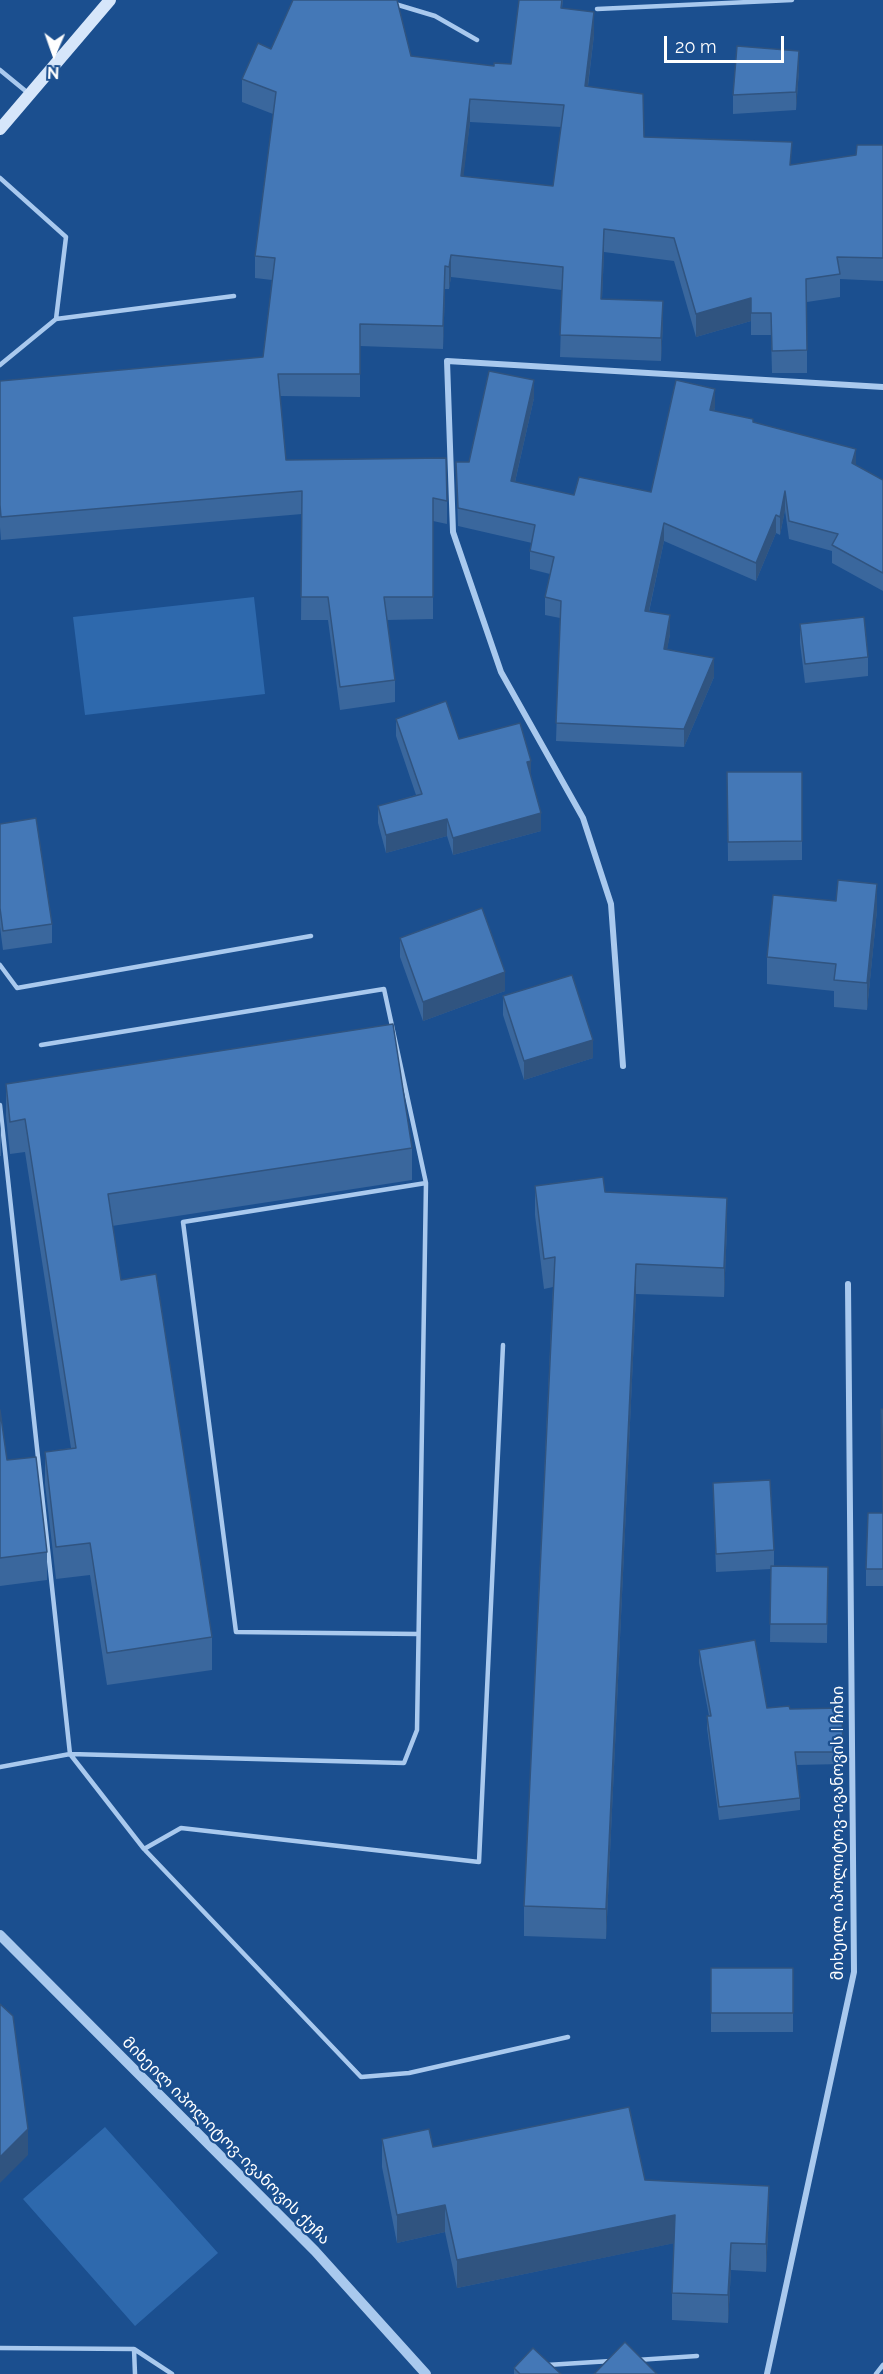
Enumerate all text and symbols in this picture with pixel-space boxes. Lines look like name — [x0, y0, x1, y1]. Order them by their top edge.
north arrow — [24, 24, 84, 84]
scale bar — [667, 24, 787, 62]
text: 20 m — [675, 36, 717, 57]
text: N — [47, 63, 60, 82]
street label: მიხეილ იპოლიტოვ-ივანოვის I ჩიხი — [828, 1686, 848, 1980]
street label: მიხეილ იპოლიტოვ-ივანოვის ქუჩა — [118, 2033, 334, 2249]

